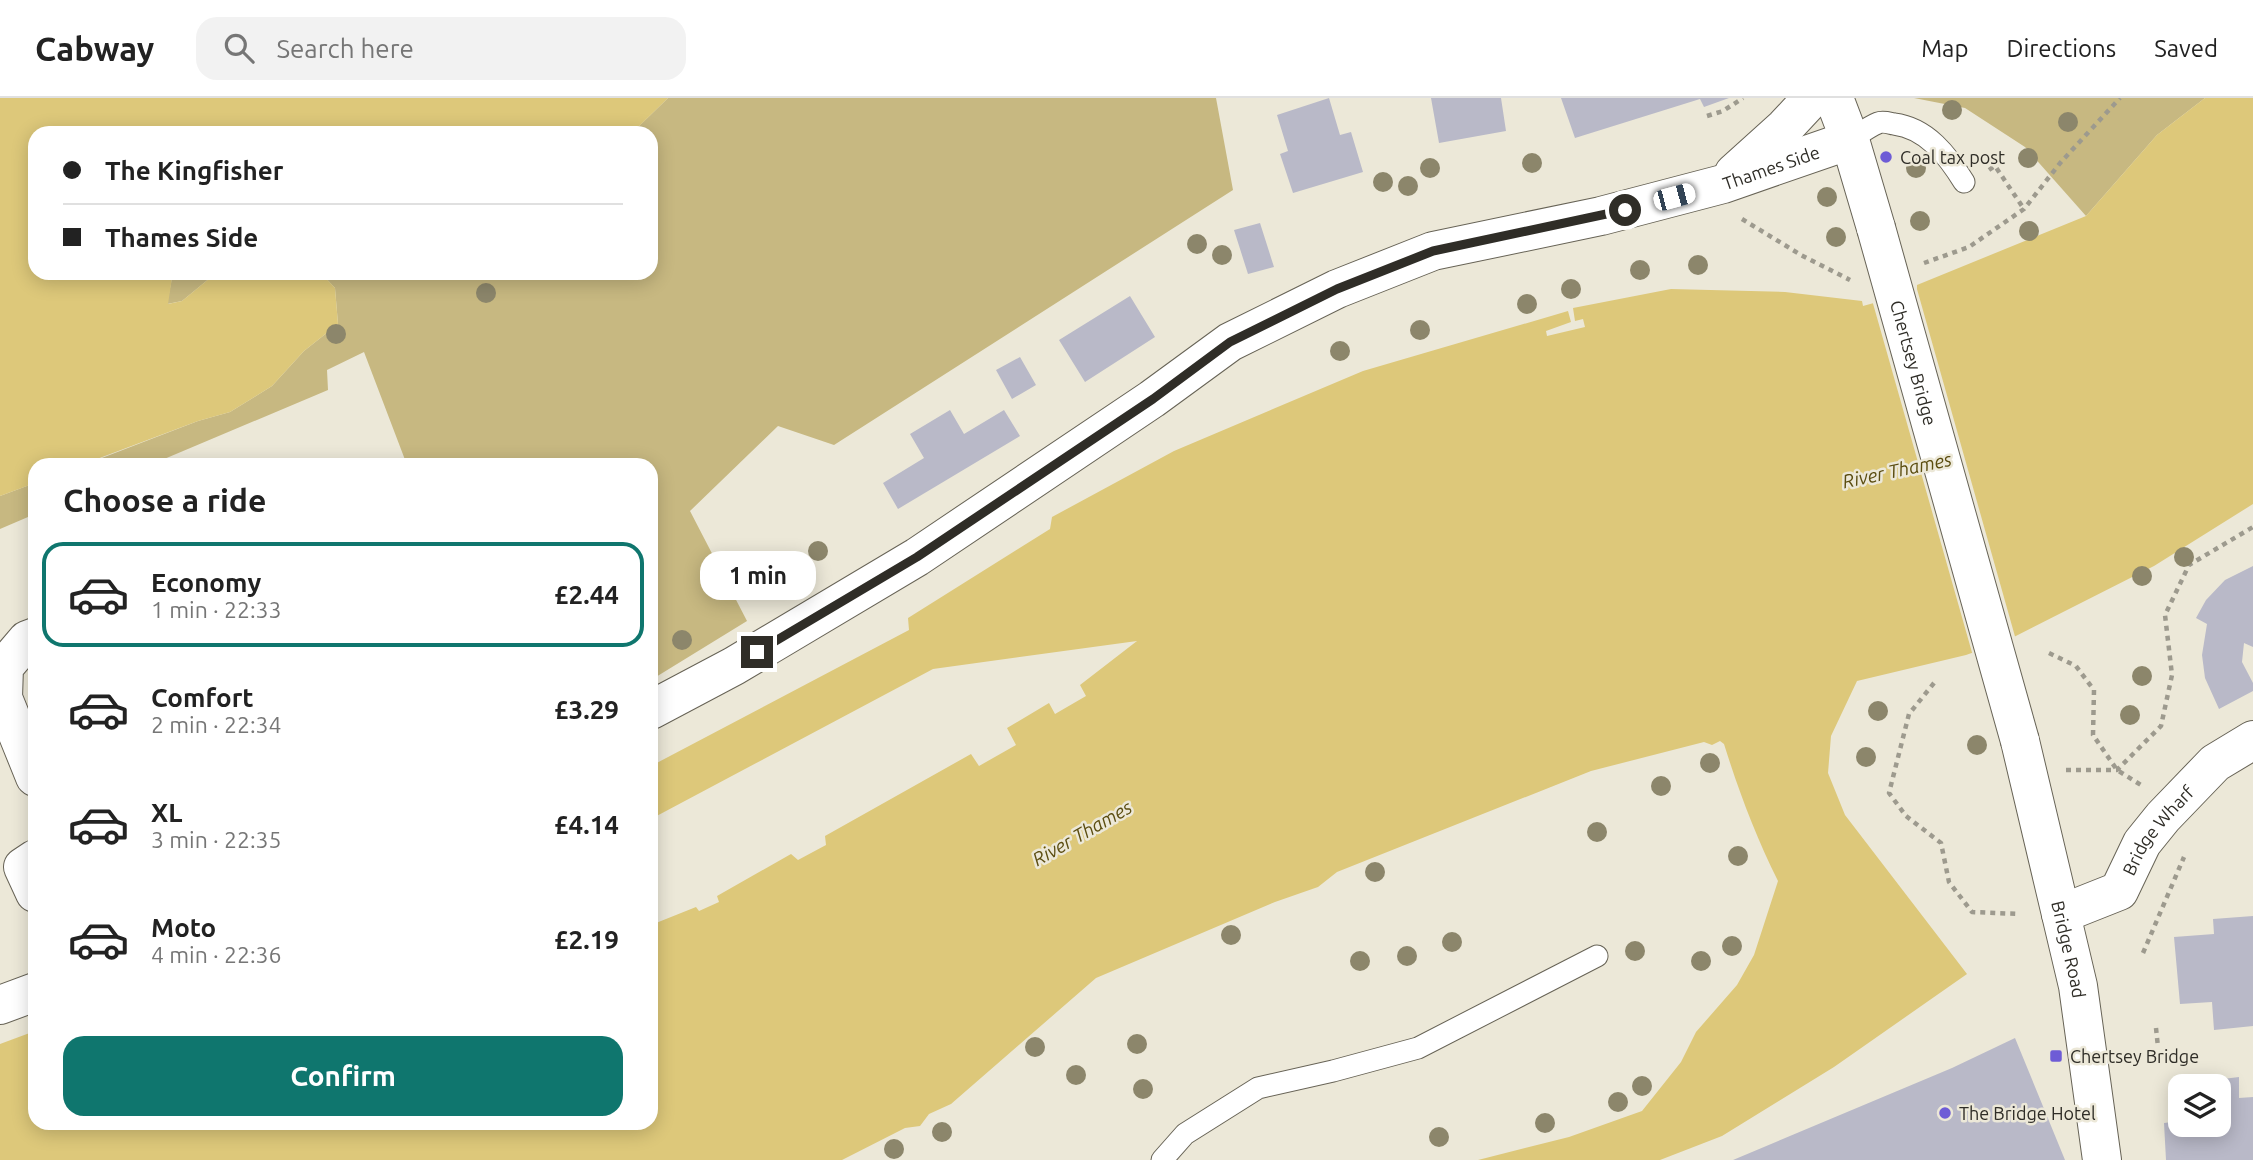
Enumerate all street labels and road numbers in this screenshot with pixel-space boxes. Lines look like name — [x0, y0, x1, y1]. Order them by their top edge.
street label: Thames Side — [1720, 141, 1822, 193]
street label: Chertsey Bridge — [1887, 298, 1941, 428]
street label: Bridge Wharf — [2118, 781, 2198, 878]
street label: Bridge Road — [2048, 899, 2090, 999]

